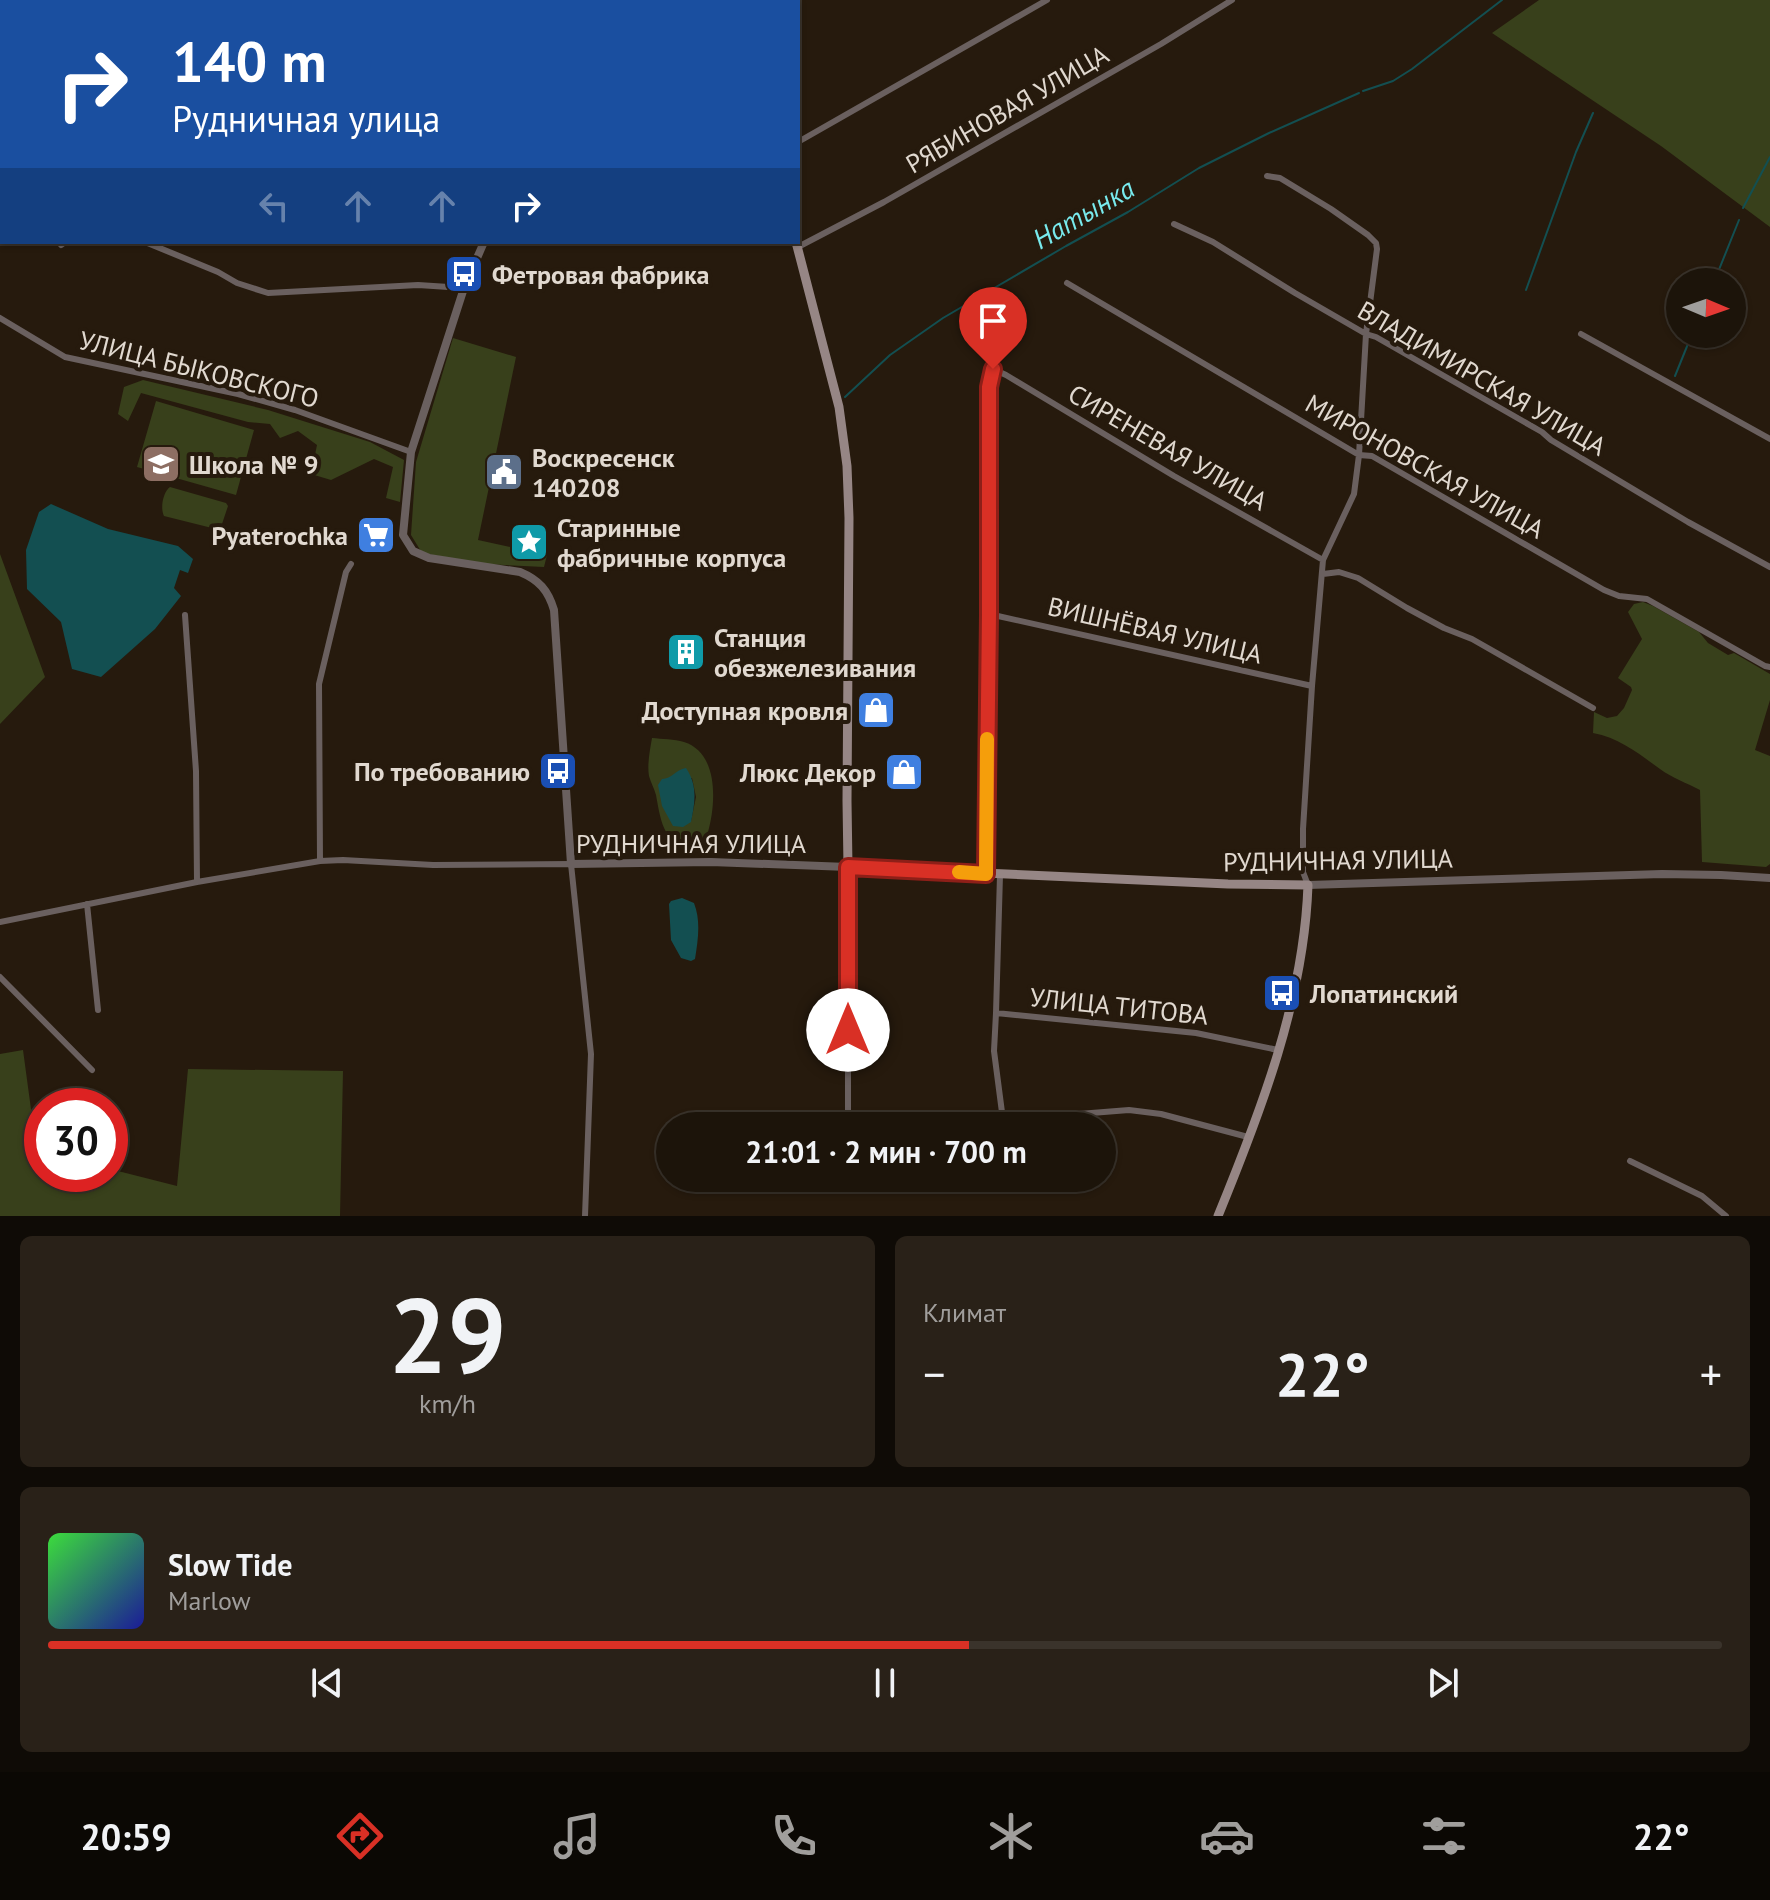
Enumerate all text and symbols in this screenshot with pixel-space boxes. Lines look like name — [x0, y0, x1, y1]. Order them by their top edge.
text: 140 m — [172, 25, 327, 97]
icon: right — [40, 32, 144, 136]
street label: РЯБИНОВАЯ УЛИЦА — [900, 38, 1114, 180]
text: Рудничная улица — [172, 95, 440, 142]
water label: Натынка — [1026, 169, 1141, 257]
icon: left — [252, 184, 296, 228]
icon: ahead — [336, 184, 380, 228]
icon: ahead — [420, 184, 464, 228]
icon: right — [504, 184, 548, 228]
bus stop icon: Фетровая фабрика — [443, 253, 485, 295]
place label: Фетровая фабрика — [492, 258, 710, 291]
north arrow — [1666, 268, 1746, 348]
map controls — [1666, 268, 1746, 348]
pin — [959, 287, 1027, 369]
street label: ВЛАДИМИРСКАЯ УЛИЦА — [1352, 293, 1612, 463]
icon: arrive — [971, 299, 1015, 343]
street label: УЛИЦА БЫКОВСКОГО — [76, 323, 322, 415]
street label: СИРЕНЕВАЯ УЛИЦА — [1063, 377, 1273, 517]
street label: МИРОНОВСКАЯ УЛИЦА — [1300, 387, 1550, 545]
place label: Воскресенск 140208 — [532, 441, 675, 504]
school or university icon: Школа № 9 — [140, 443, 182, 485]
place label: Школа № 9 — [189, 448, 319, 481]
public building icon: Воскресенск 140208 — [483, 451, 525, 493]
place label: Старинные фабричные корпуса — [557, 511, 786, 574]
supermarket icon: Pyaterochka — [355, 514, 397, 556]
place label: Pyaterochka — [211, 519, 348, 552]
place icon: Старинные фабричные корпуса — [508, 521, 550, 563]
street label: ВИШНЁВАЯ УЛИЦА — [1045, 589, 1265, 671]
place label: Станция обезжелезивания — [714, 621, 916, 684]
building icon: Станция обезжелезивания — [665, 631, 707, 673]
shop icon: Доступная кровля — [855, 689, 897, 731]
place label: Доступная кровля — [642, 694, 848, 727]
bus stop icon: По требованию — [537, 750, 579, 792]
shop icon: Люкс Декор — [883, 751, 925, 793]
place label: По требованию — [354, 755, 530, 788]
place label: Люкс Декор — [739, 756, 876, 789]
street label: РУДНИЧНАЯ УЛИЦА — [576, 827, 806, 860]
street label: РУДНИЧНАЯ УЛИЦА — [1223, 841, 1453, 879]
bus stop icon: Лопатинский — [1261, 972, 1303, 1014]
place label: Лопатинский — [1309, 977, 1458, 1010]
street label: УЛИЦА ТИТОВА — [1028, 980, 1210, 1032]
position arrow — [806, 988, 890, 1072]
speed limit sign: 30 — [24, 1088, 128, 1192]
text: 21:01 · 2 мин · 700 m — [745, 1132, 1027, 1171]
text: 29 — [389, 1267, 506, 1402]
text: Климат — [923, 1296, 1006, 1329]
text: 22° — [1275, 1335, 1370, 1413]
text: − — [923, 1345, 945, 1402]
text: + — [1700, 1345, 1722, 1402]
text: km/h — [419, 1387, 476, 1420]
text: Slow Tide — [168, 1545, 293, 1584]
text: Marlow — [168, 1584, 251, 1617]
icon: previous — [305, 1661, 349, 1705]
icon: pause — [863, 1661, 907, 1705]
icon: next — [1421, 1661, 1465, 1705]
icon: directions — [332, 1808, 388, 1864]
icon: music — [549, 1808, 605, 1864]
icon: phone — [766, 1808, 822, 1864]
icon: climate — [983, 1808, 1039, 1864]
icon: car — [1199, 1808, 1255, 1864]
icon: filters — [1416, 1808, 1472, 1864]
text: 20:59 — [80, 1813, 172, 1860]
text: 22° — [1633, 1813, 1690, 1860]

